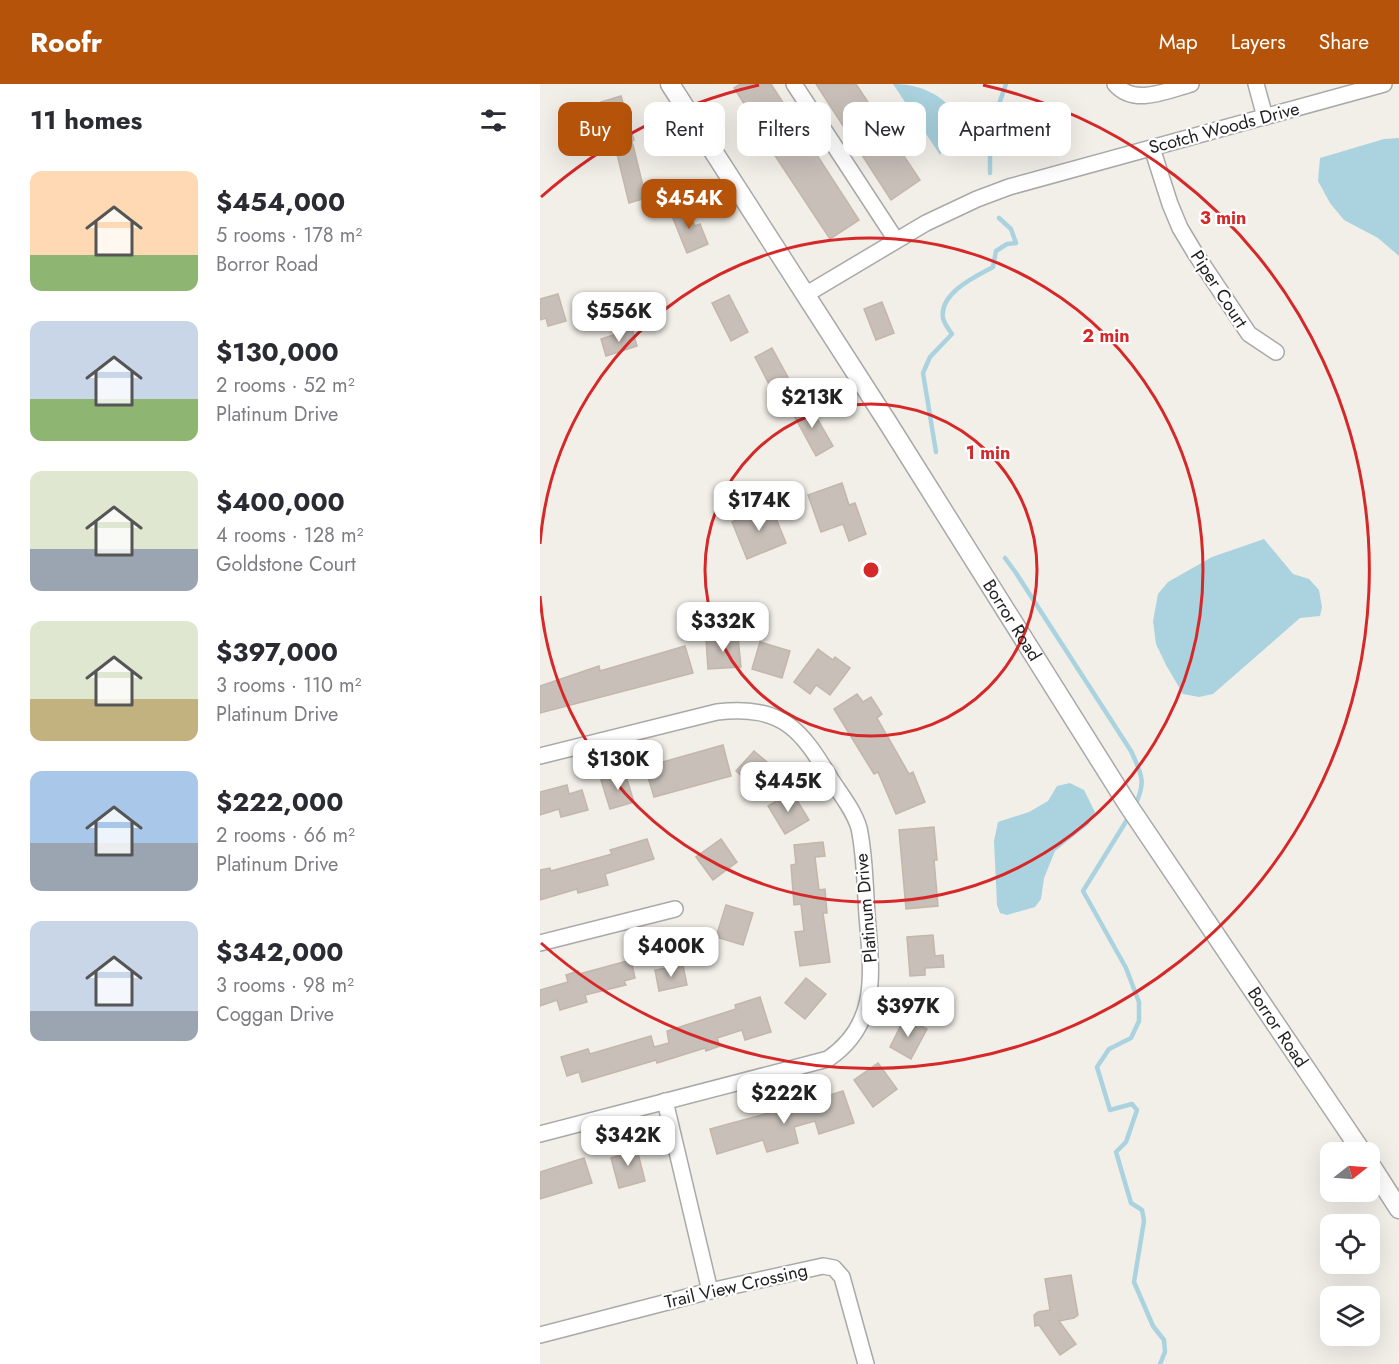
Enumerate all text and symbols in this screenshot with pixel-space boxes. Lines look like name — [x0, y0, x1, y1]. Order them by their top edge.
text: Roofr — [30, 22, 102, 63]
text: Map — [1159, 27, 1198, 57]
text: Layers — [1231, 27, 1286, 57]
text: Share — [1319, 27, 1369, 57]
street label: Scotch Woods Drive — [1146, 95, 1302, 161]
text: 11 homes — [30, 101, 142, 139]
chip: Buy — [558, 102, 632, 156]
chip: Rent — [644, 102, 725, 156]
chip: Filters — [737, 102, 831, 156]
chip: New — [843, 102, 926, 156]
chip: Apartment — [938, 102, 1071, 156]
icon: filters — [477, 104, 510, 137]
pin: $454K — [647, 179, 731, 230]
text: $454,000 — [216, 183, 345, 221]
text: $454K — [655, 184, 723, 213]
icon: home — [78, 195, 150, 267]
text: 3 min — [1200, 205, 1246, 231]
text: 5 rooms · 178 m² — [216, 221, 362, 250]
street label: Piper Court — [1184, 245, 1254, 333]
text: Borror Road — [216, 250, 318, 279]
pin: $556K — [577, 292, 661, 343]
text: $556K — [586, 297, 652, 326]
text: 2 min — [1082, 323, 1130, 349]
text: $130,000 — [216, 333, 339, 371]
icon: home — [78, 345, 150, 417]
text: 2 rooms · 52 m² — [216, 371, 355, 400]
pin: $213K — [770, 378, 854, 429]
text: $213K — [781, 383, 843, 412]
text: Platinum Drive — [216, 400, 338, 429]
text: 1 min — [966, 440, 1010, 466]
pin: $174K — [717, 481, 801, 532]
text: $400,000 — [216, 483, 345, 521]
text: $174K — [728, 486, 790, 515]
icon: home — [78, 495, 150, 567]
text: 4 rooms · 128 m² — [216, 521, 364, 550]
text: Goldstone Court — [216, 550, 356, 579]
centre of rings — [861, 560, 881, 580]
street label: Borror Road — [976, 574, 1047, 666]
pin: $332K — [681, 602, 765, 653]
text: $332K — [691, 607, 755, 636]
text: $397,000 — [216, 633, 338, 671]
icon: home — [78, 645, 150, 717]
text: 3 rooms · 110 m² — [216, 671, 362, 700]
text: Platinum Drive — [216, 700, 338, 729]
pin: $130K — [576, 740, 660, 791]
text: $130K — [587, 745, 649, 774]
pin: $445K — [746, 762, 830, 813]
text: $445K — [754, 767, 822, 796]
text: $222,000 — [216, 783, 343, 821]
icon: home — [78, 795, 150, 867]
text: 2 rooms · 66 m² — [216, 821, 355, 850]
text: Platinum Drive — [216, 850, 338, 879]
street label: Platinum Drive — [848, 852, 884, 964]
pin: $400K — [629, 927, 713, 978]
text: $400K — [638, 932, 704, 961]
text: $342,000 — [216, 933, 344, 971]
icon: home — [78, 945, 150, 1017]
text: 3 rooms · 98 m² — [216, 971, 354, 1000]
street label: Borror Road — [1241, 982, 1314, 1073]
pin: $397K — [866, 987, 950, 1038]
text: $397K — [876, 992, 940, 1021]
text: Coggan Drive — [216, 1000, 334, 1029]
pin: $222K — [742, 1074, 826, 1125]
text: $222K — [751, 1079, 817, 1108]
pin: $342K — [586, 1116, 670, 1167]
text: $342K — [595, 1121, 661, 1150]
north arrow — [1320, 1142, 1380, 1202]
map controls — [1320, 1142, 1380, 1346]
button: locate — [1320, 1214, 1380, 1274]
street label: Trail View Crossing — [662, 1257, 810, 1315]
button: layers — [1320, 1286, 1380, 1346]

